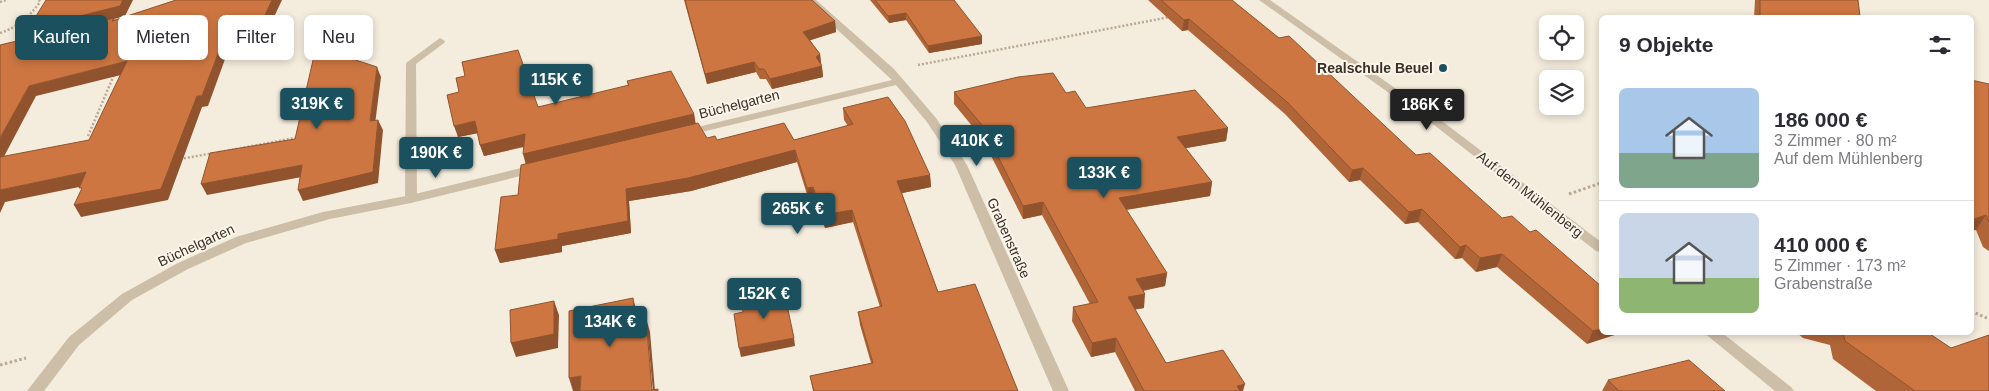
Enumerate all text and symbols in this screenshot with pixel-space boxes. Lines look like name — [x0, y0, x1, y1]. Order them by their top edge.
chip: Kaufen — [15, 15, 108, 60]
chip: Mieten — [118, 15, 208, 60]
chip: Filter — [218, 15, 294, 60]
chip: Neu — [304, 15, 373, 60]
map controls — [1539, 15, 1584, 115]
button: locate — [1539, 15, 1584, 60]
icon: filters — [1926, 31, 1954, 59]
text: 9 Objekte — [1619, 33, 1714, 56]
place label: Realschule Beuel — [1317, 60, 1433, 76]
marker: Realschule Beuel — [1437, 62, 1449, 74]
pin: 115K € — [515, 64, 597, 106]
button: layers — [1539, 70, 1584, 115]
text: 115K € — [531, 71, 581, 88]
street label: Büchelgarten — [697, 86, 781, 122]
pin: 319K € — [276, 88, 358, 130]
pin: 186K € — [1386, 88, 1468, 131]
text: 319K € — [291, 95, 343, 112]
text: 186K € — [1401, 96, 1453, 113]
icon: home — [1659, 108, 1719, 168]
text: 186 000 € — [1774, 108, 1867, 131]
pin: 410K € — [936, 124, 1018, 167]
text: 410K € — [951, 132, 1003, 149]
text: 3 Zimmer · 80 m² — [1774, 132, 1897, 149]
pin: 190K € — [395, 136, 477, 179]
text: 190K € — [410, 144, 462, 161]
street label: Auf dem Mühlenberg — [1474, 148, 1586, 240]
text: Auf dem Mühlenberg — [1774, 150, 1923, 167]
pin: 133K € — [1063, 156, 1145, 199]
text: 133K € — [1078, 164, 1130, 181]
pin: 265K € — [757, 192, 839, 235]
street label: Grabenstraße — [984, 195, 1034, 281]
text: 265K € — [772, 200, 824, 217]
street label: Büchelgarten — [155, 220, 237, 270]
icon: home — [1659, 233, 1719, 293]
text: 410 000 € — [1774, 233, 1867, 256]
text: 5 Zimmer · 173 m² — [1774, 257, 1906, 274]
text: Grabenstraße — [1774, 275, 1873, 292]
pin: 152K € — [723, 278, 805, 320]
text: 152K € — [738, 285, 790, 302]
pin: 134K € — [569, 306, 651, 348]
text: 134K € — [584, 313, 636, 330]

